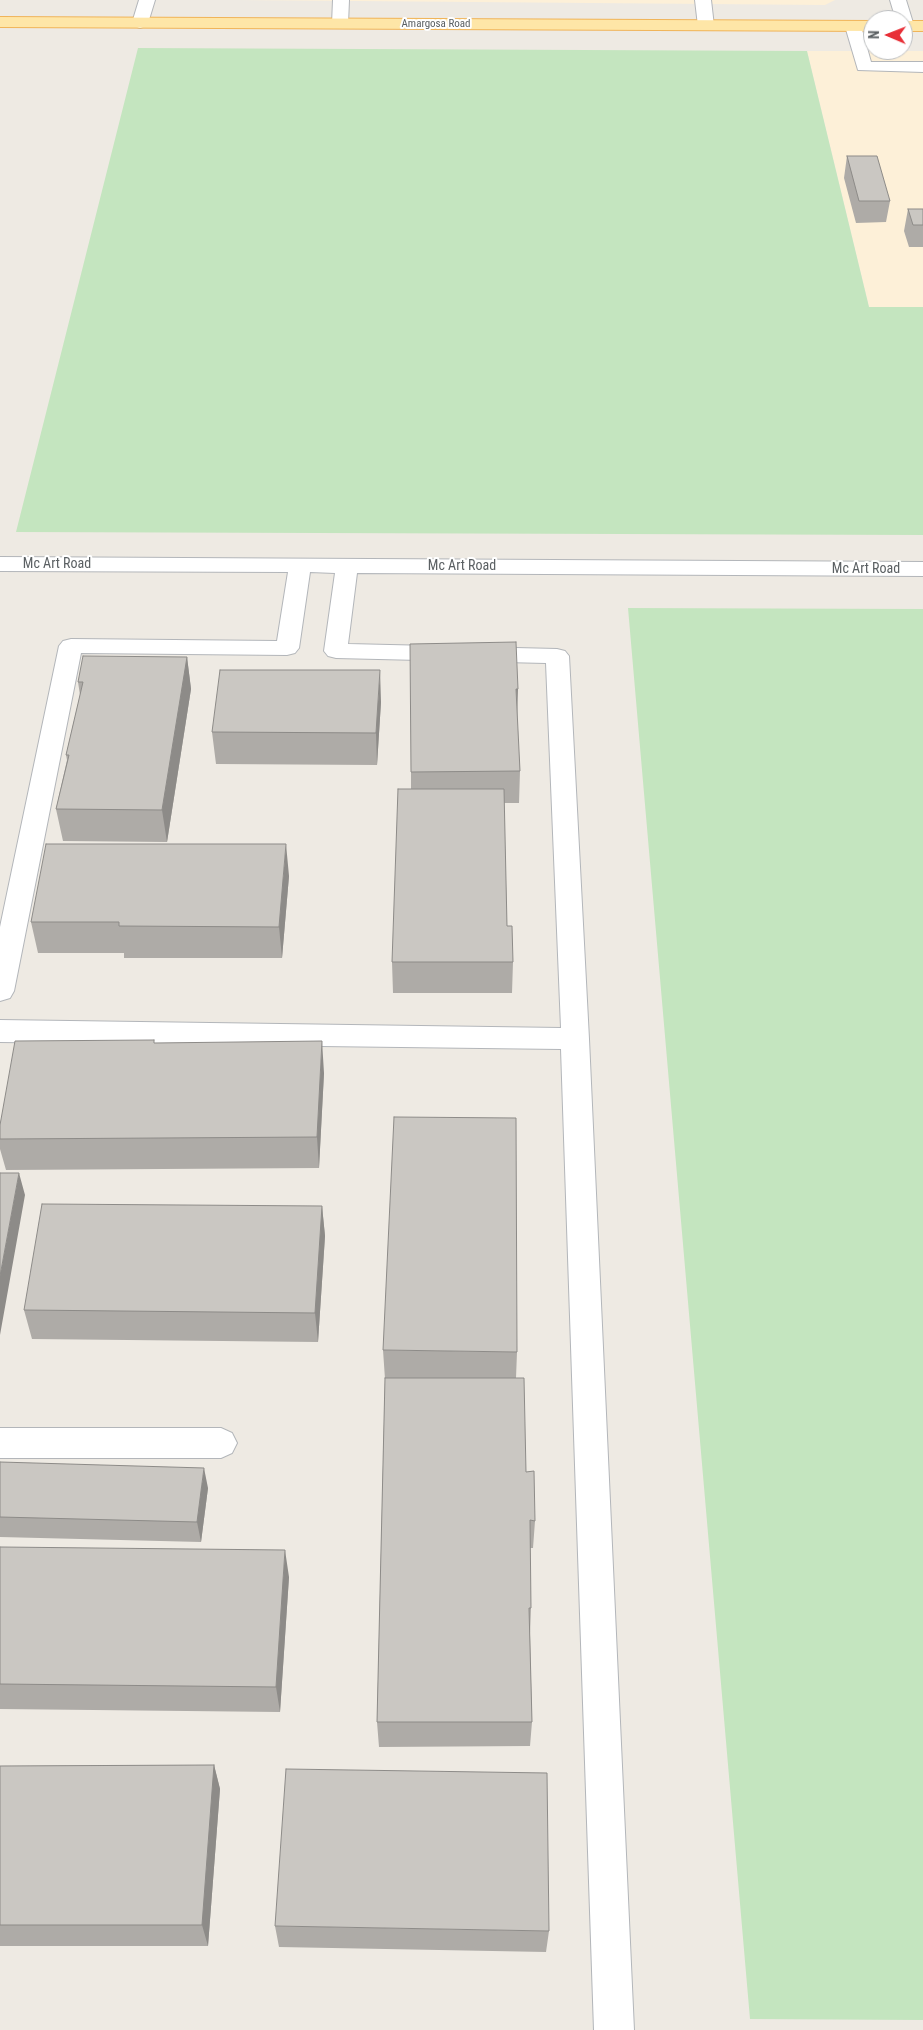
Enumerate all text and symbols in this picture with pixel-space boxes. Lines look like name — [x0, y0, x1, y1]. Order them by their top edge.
north arrow — [863, 10, 913, 60]
street label: Amargosa Road — [402, 17, 470, 31]
text: N — [866, 30, 882, 39]
street label: Mc Art Road — [23, 556, 91, 572]
street label: Mc Art Road — [428, 558, 496, 574]
street label: Mc Art Road — [832, 561, 900, 577]

